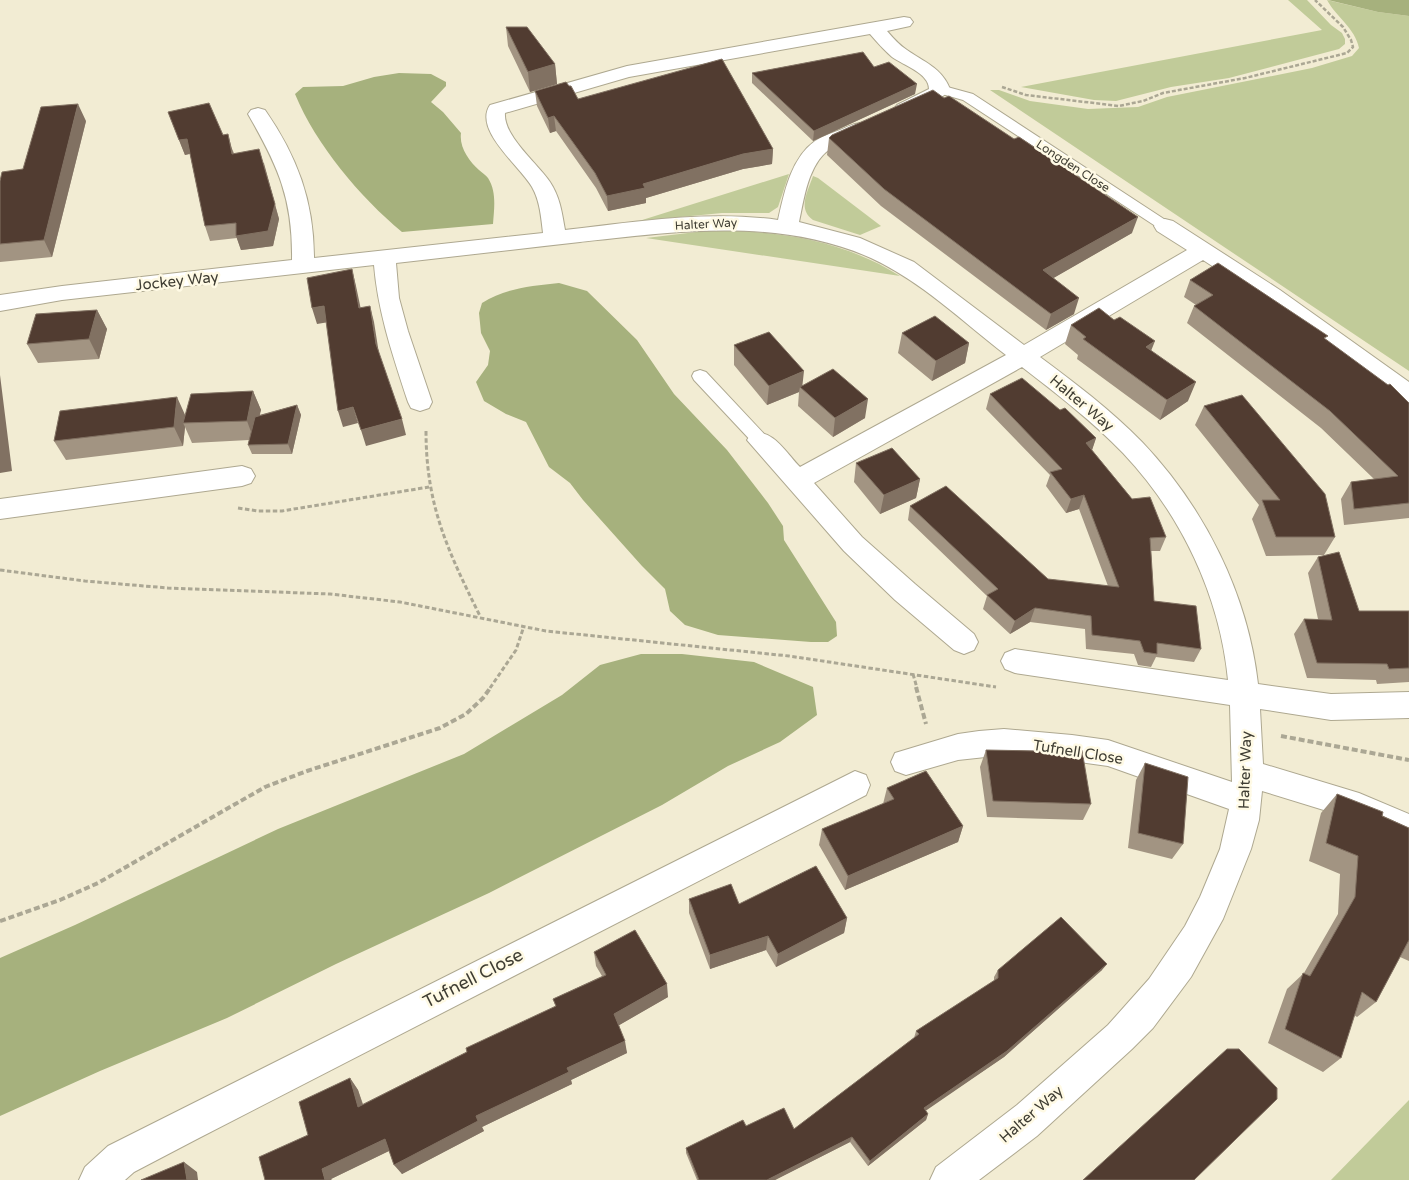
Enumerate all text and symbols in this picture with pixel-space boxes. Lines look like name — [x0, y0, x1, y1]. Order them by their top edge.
street label: Longden Close — [1034, 137, 1113, 195]
street label: Halter Way — [674, 215, 738, 233]
street label: Jockey Way — [135, 268, 219, 294]
street label: Halter Way — [1046, 371, 1118, 435]
street label: Halter Way — [1235, 731, 1255, 809]
street label: Tufnell Close — [1032, 736, 1124, 768]
street label: Tufnell Close — [419, 943, 527, 1013]
street label: Halter Way — [996, 1082, 1066, 1146]

